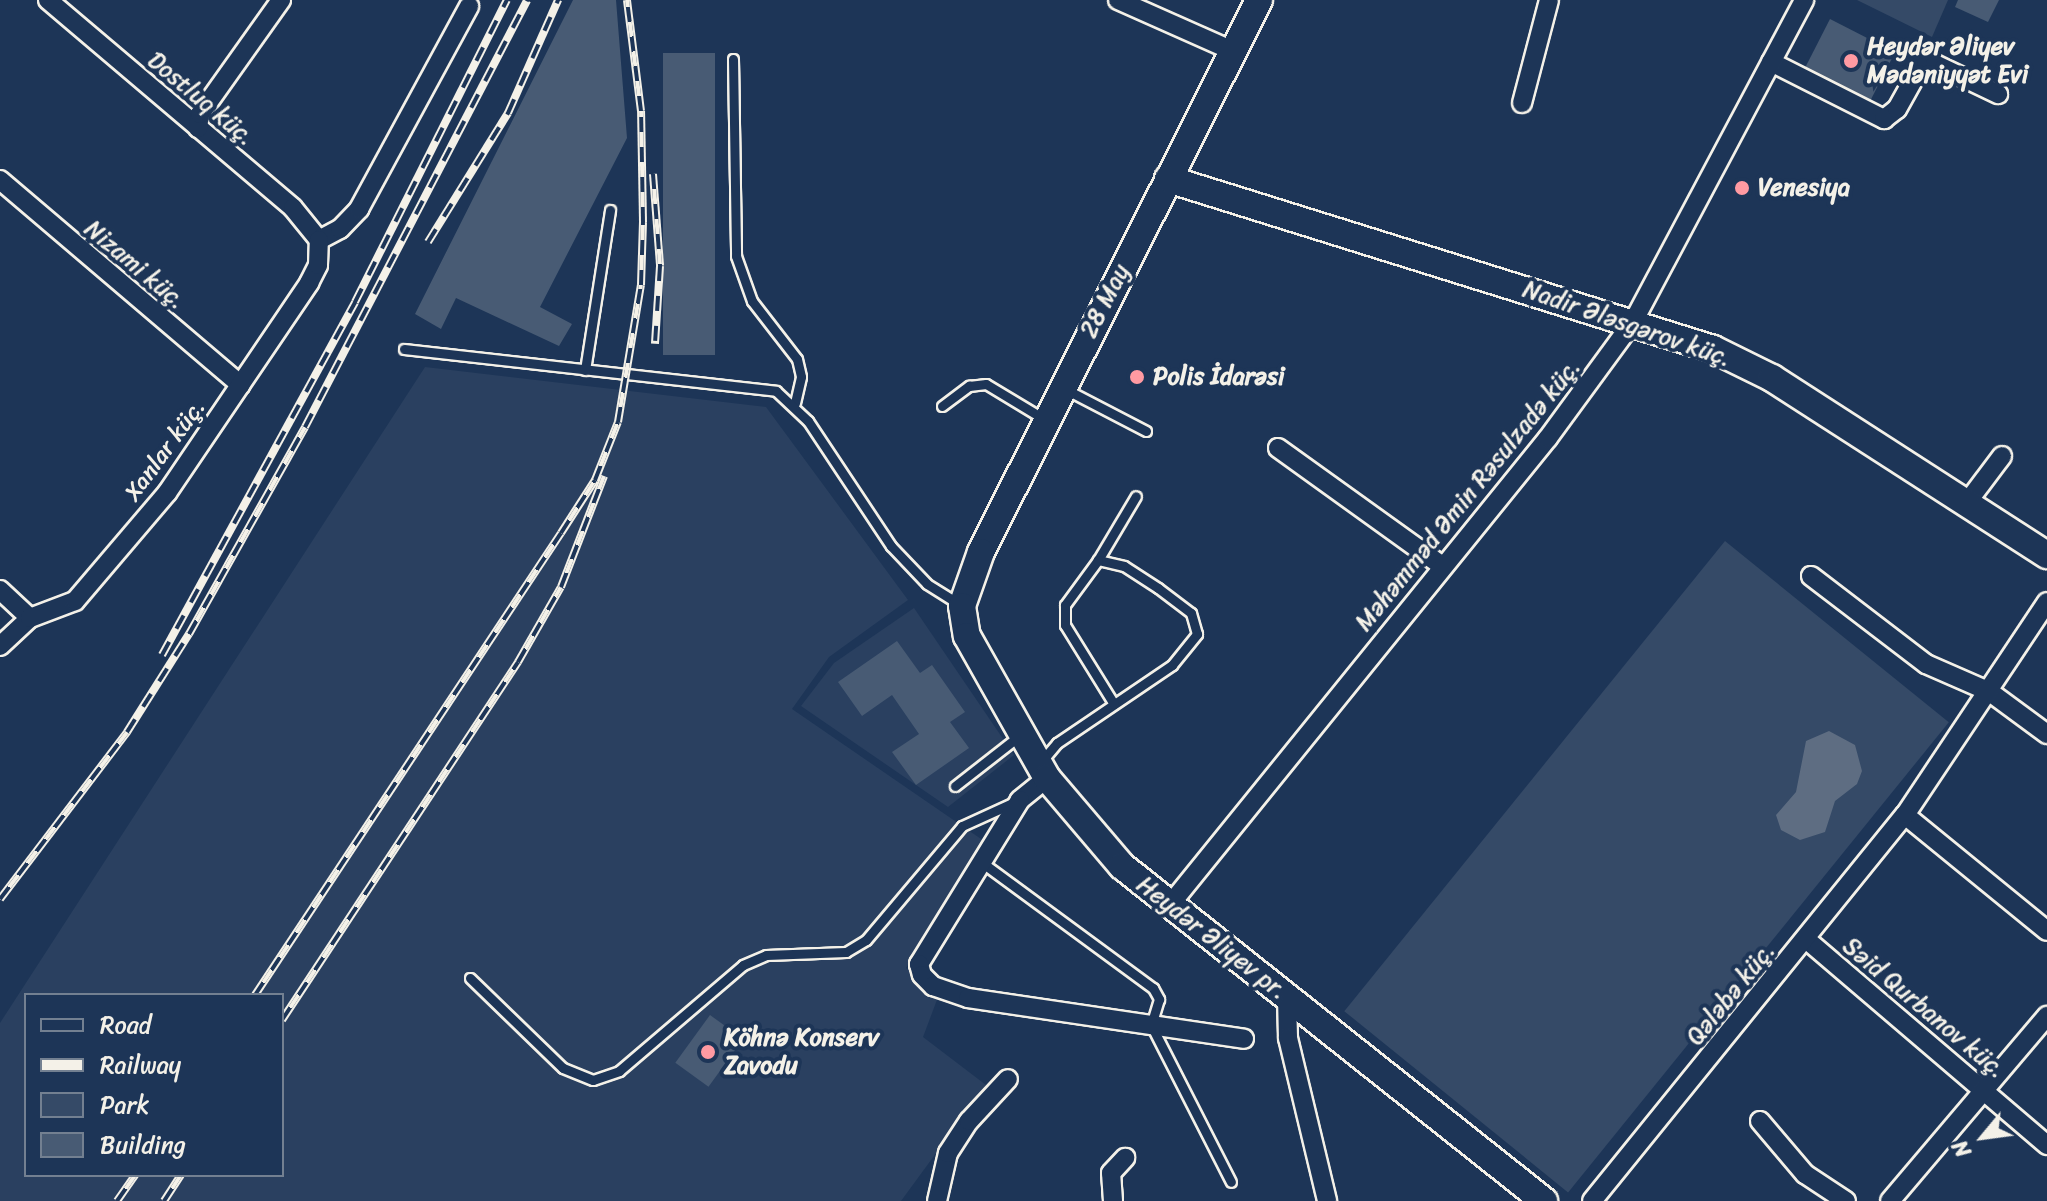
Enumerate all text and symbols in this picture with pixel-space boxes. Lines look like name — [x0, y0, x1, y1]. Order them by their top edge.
place label: Heydər Əliyev Mədəniyyət Evi — [1867, 33, 2028, 89]
street label: Dostluq küç. — [142, 46, 260, 152]
marker: Heydər Əliyev Mədəniyyət Evi — [1842, 52, 1860, 70]
place label: Venesiya — [1758, 174, 1850, 202]
marker: Venesiya — [1733, 179, 1751, 197]
street label: Nizami küç. — [79, 214, 191, 316]
street label: 28 May — [1074, 259, 1136, 343]
street label: Nadir Ələsgərov küç. — [1519, 275, 1735, 373]
street label: Məhəmməd Əmin Rəsulzadə küç. — [1349, 353, 1587, 637]
place label: Polis İdarəsi — [1153, 363, 1285, 391]
marker: Polis İdarəsi — [1128, 368, 1146, 386]
street label: Xanlar küç. — [118, 394, 212, 506]
street label: Heydər Əliyev pr. — [1131, 870, 1293, 1006]
street label: Səid Qurbanov küç. — [1837, 932, 2011, 1084]
street label: Qələbə küç. — [1681, 937, 1781, 1051]
legend — [24, 993, 284, 1177]
text: Road — [100, 1004, 151, 1046]
place label: Köhnə Konserv Zavodu — [724, 1024, 879, 1080]
marker: Köhnə Konserv Zavodu — [699, 1043, 717, 1061]
text: Railway — [100, 1044, 181, 1086]
text: Park — [100, 1084, 149, 1126]
north arrow — [1943, 1097, 2023, 1177]
text: Building — [100, 1124, 186, 1166]
text: N — [1941, 1133, 1982, 1165]

